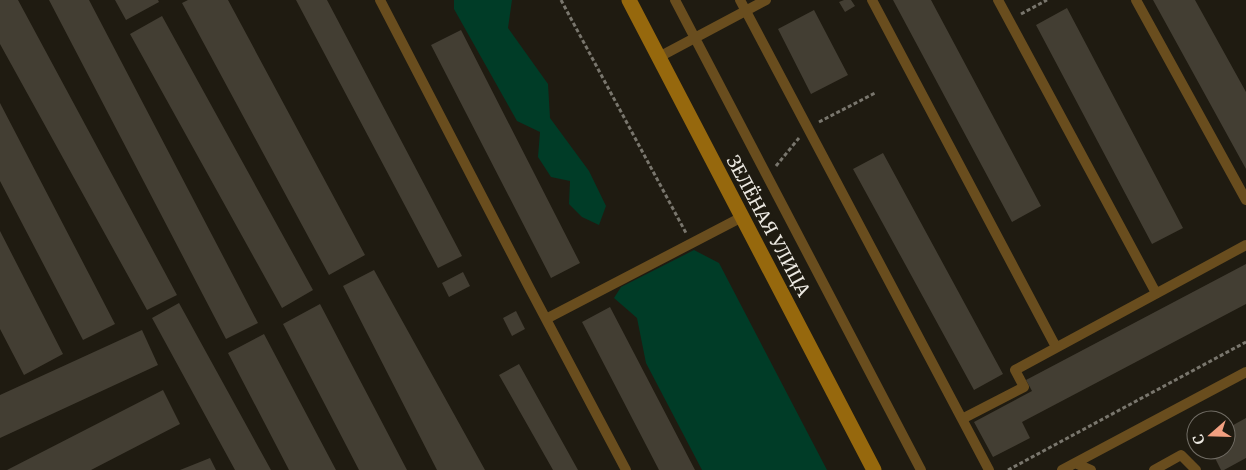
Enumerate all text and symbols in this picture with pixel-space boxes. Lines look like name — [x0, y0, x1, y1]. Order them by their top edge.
street label: ЗЕЛЁНАЯ УЛИЦА — [722, 151, 815, 301]
north arrow — [1186, 410, 1236, 460]
text: С — [1189, 432, 1209, 447]

